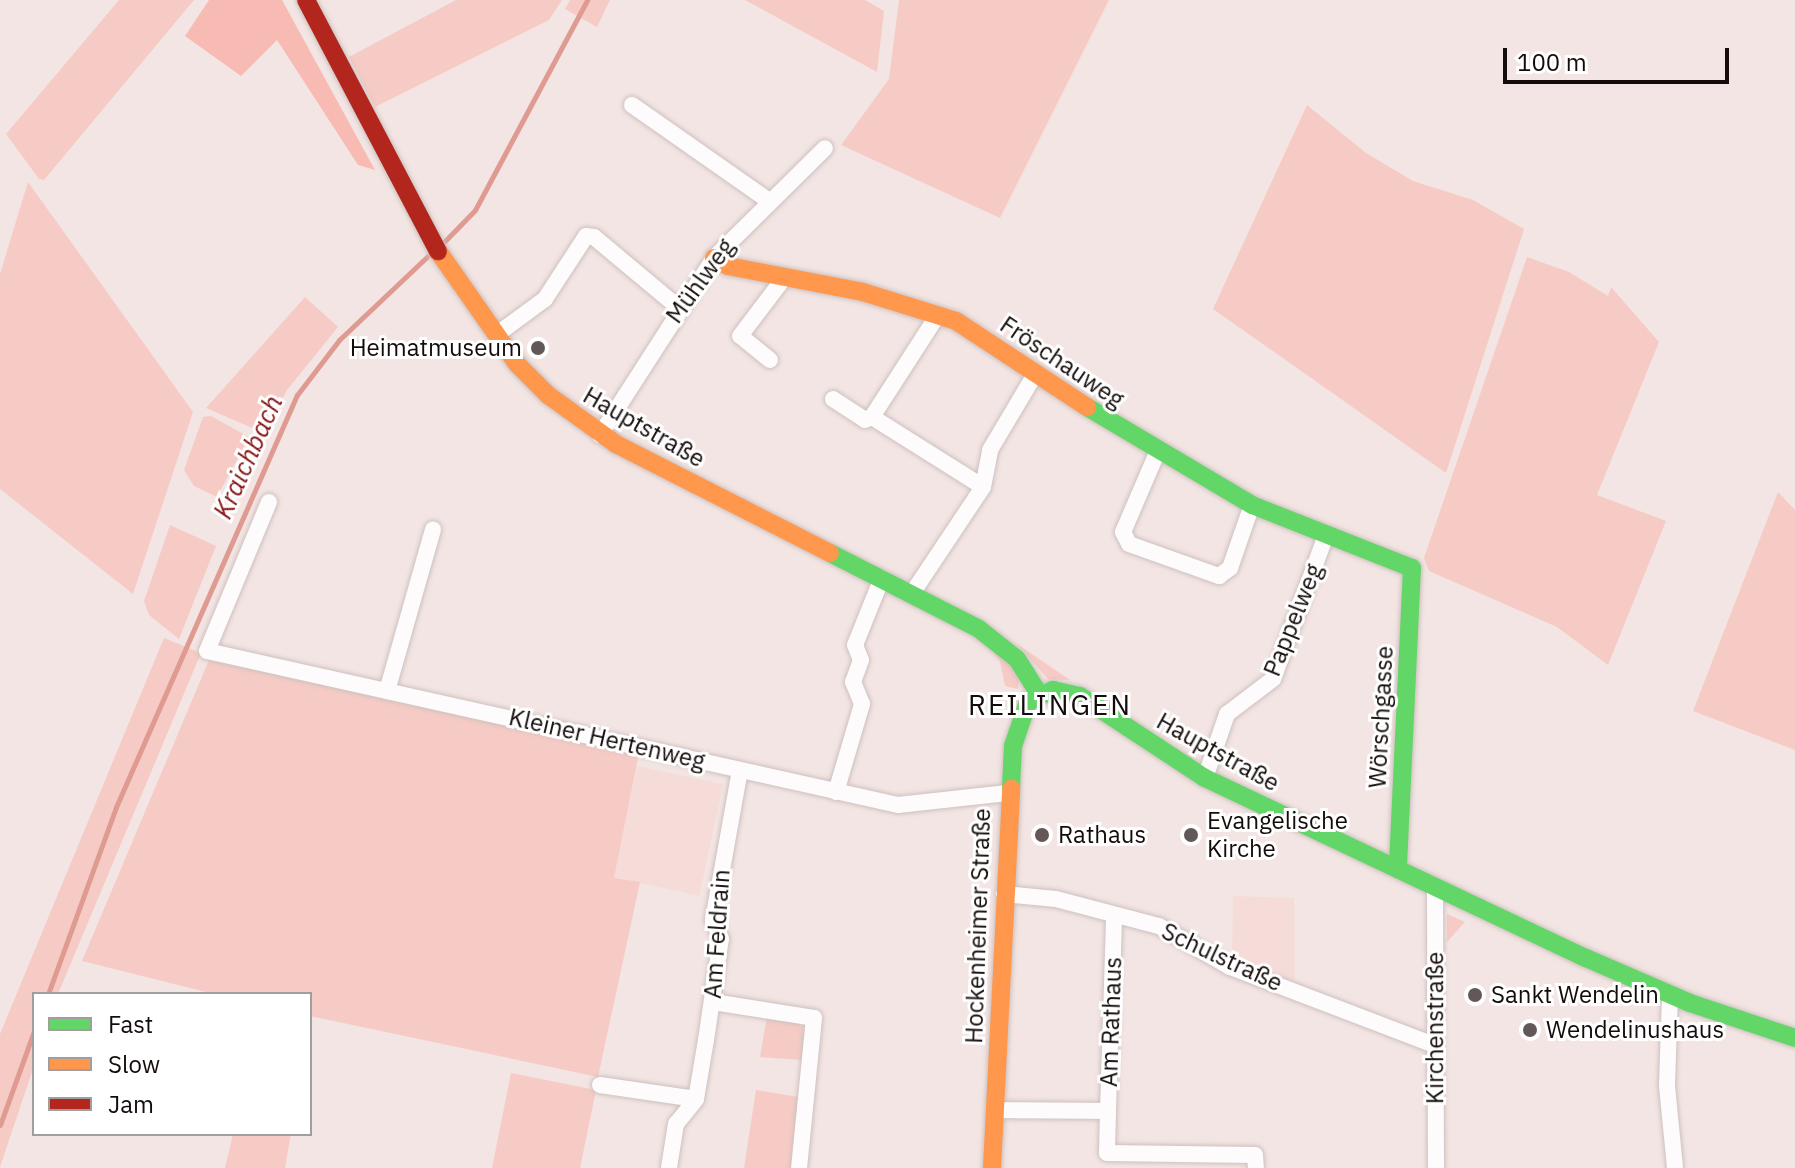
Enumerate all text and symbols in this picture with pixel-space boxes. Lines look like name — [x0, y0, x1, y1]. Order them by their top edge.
scale bar — [1507, 32, 1733, 82]
text: 100 m — [1517, 46, 1587, 78]
street label: Mühlweg — [660, 233, 740, 329]
street label: Fröschauweg — [995, 310, 1129, 414]
place label: Heimatmuseum — [350, 334, 522, 362]
marker: Heimatmuseum — [529, 339, 547, 357]
street label: Hauptstraße — [578, 381, 710, 473]
water label: Kraichbach — [207, 390, 289, 524]
street label: Pappelweg — [1257, 560, 1329, 680]
street label: Wörschgasse — [1363, 645, 1399, 789]
district label: REILINGEN — [968, 688, 1132, 722]
street label: Kleiner Hertenweg — [506, 702, 708, 776]
street label: Hauptstraße — [1152, 707, 1284, 797]
place label: Evangelische Kirche — [1207, 807, 1348, 863]
street label: Hockenheimer Straße — [960, 808, 996, 1044]
place label: Rathaus — [1058, 821, 1146, 849]
marker: Rathaus — [1033, 826, 1051, 844]
marker: Evangelische Kirche — [1182, 826, 1200, 844]
street label: Am Feldrain — [698, 868, 736, 1000]
street label: Schulstraße — [1157, 917, 1287, 997]
street label: Kirchenstraße — [1421, 952, 1449, 1104]
street label: Am Rathaus — [1094, 956, 1128, 1088]
place label: Sankt Wendelin — [1491, 981, 1659, 1009]
marker: Sankt Wendelin — [1466, 986, 1484, 1004]
legend — [32, 992, 312, 1136]
text: Fast — [108, 1008, 153, 1040]
place label: Wendelinushaus — [1546, 1016, 1724, 1044]
marker: Wendelinushaus — [1521, 1021, 1539, 1039]
text: Slow — [108, 1048, 160, 1080]
text: Jam — [108, 1088, 154, 1120]

